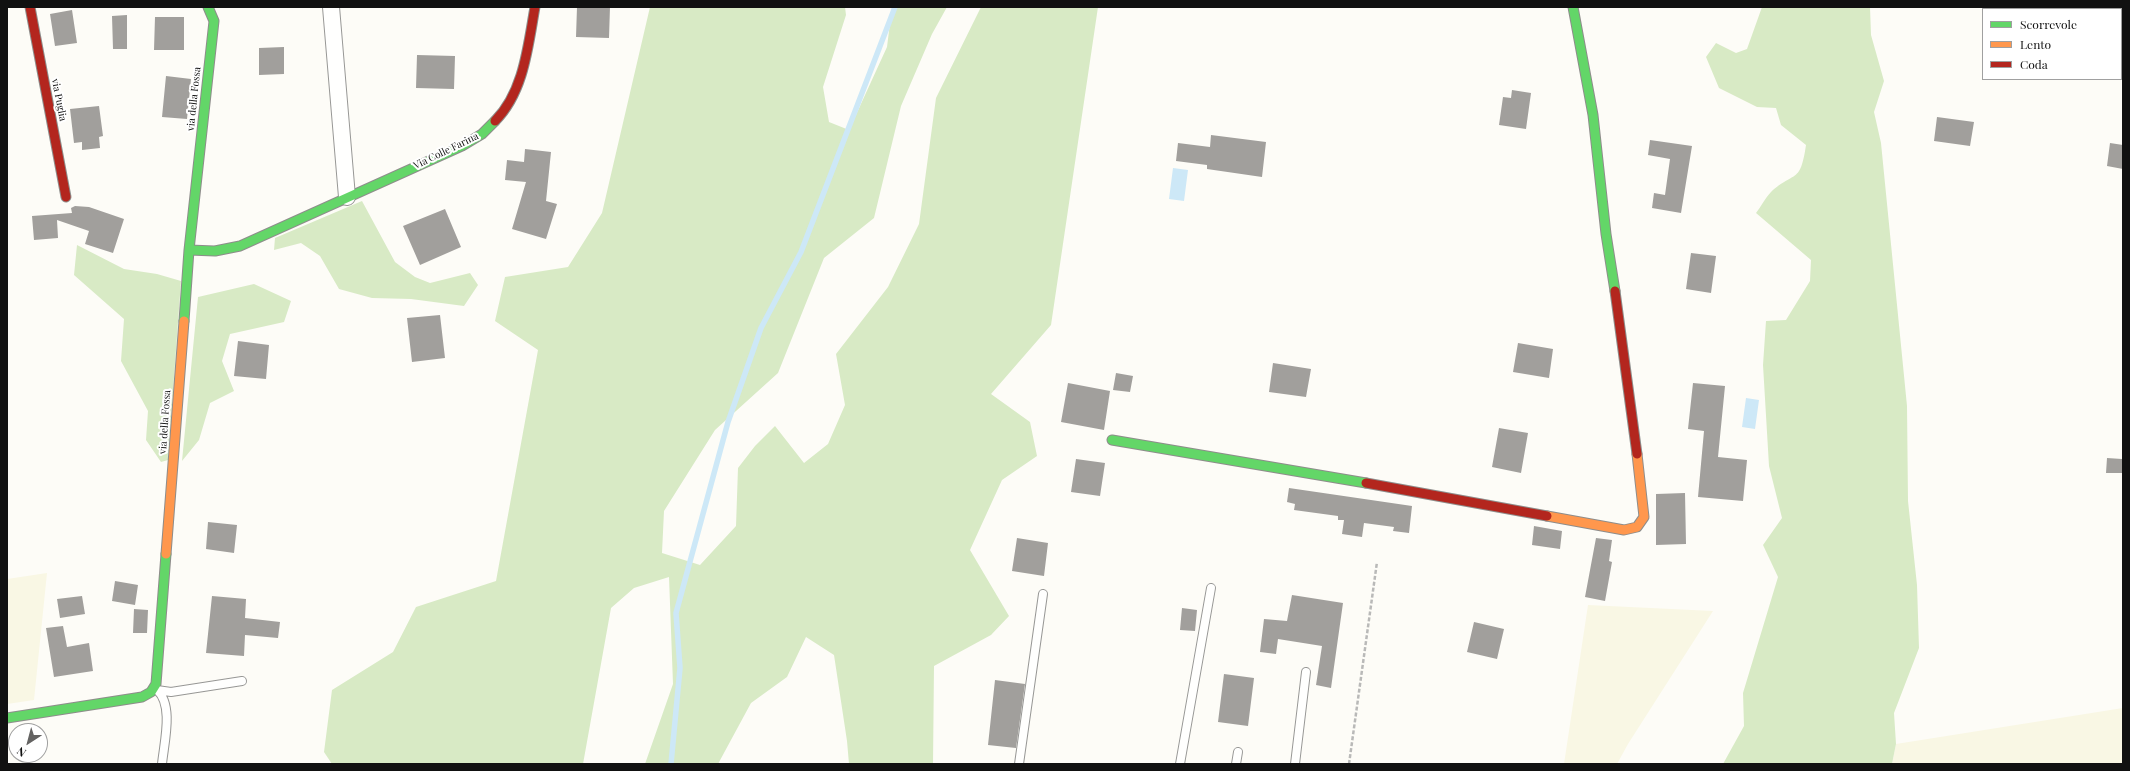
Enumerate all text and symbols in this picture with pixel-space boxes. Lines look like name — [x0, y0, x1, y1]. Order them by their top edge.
legend — [1982, 8, 2122, 80]
text: Scorrevole — [2020, 16, 2077, 32]
text: Lento — [2020, 36, 2051, 52]
text: Coda — [2020, 56, 2048, 72]
street label: via della Fossa — [185, 66, 203, 132]
street label: via Puglia — [49, 78, 69, 122]
street label: Via Colle Farina — [412, 130, 480, 172]
street label: via della Fossa — [157, 390, 173, 454]
north arrow — [8, 723, 48, 763]
text: N — [14, 744, 29, 761]

